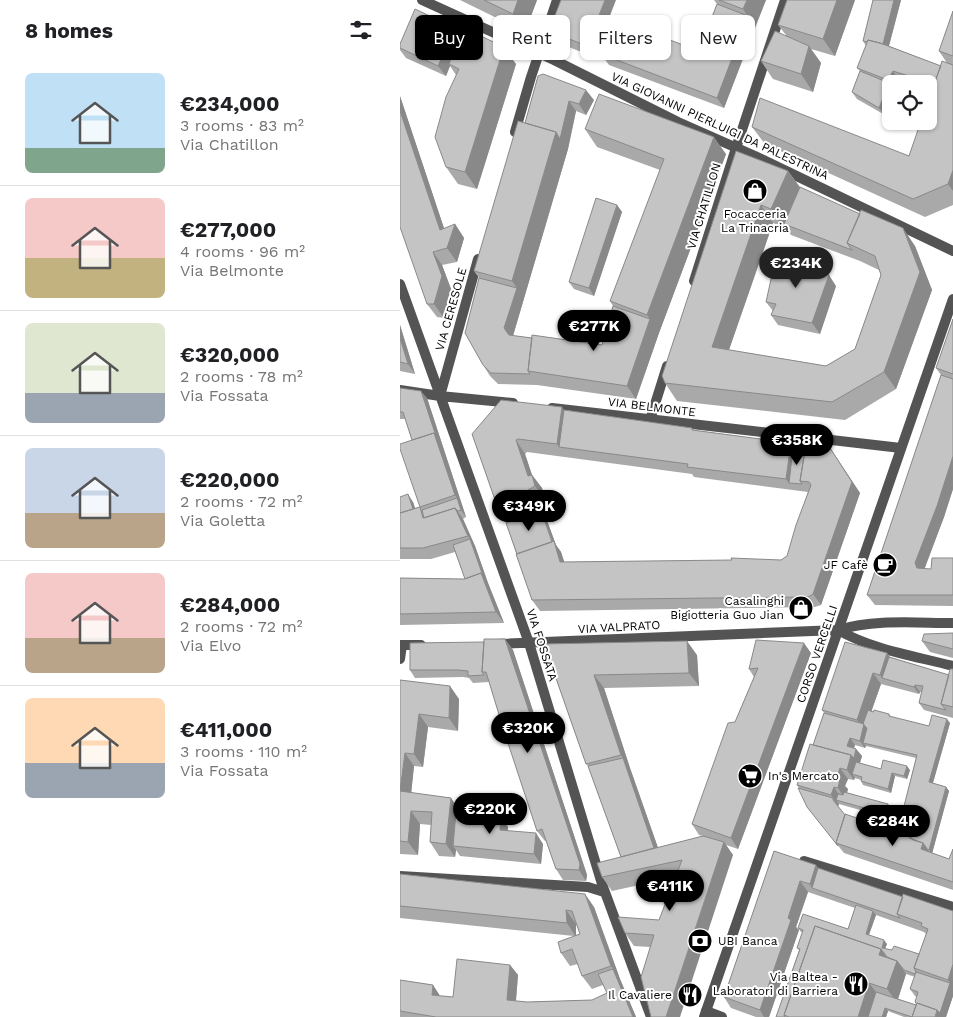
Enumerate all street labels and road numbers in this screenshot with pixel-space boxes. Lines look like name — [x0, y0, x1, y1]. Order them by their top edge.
street label: VIA GIOVANNI PIERLUIGI DA PALESTRINA — [609, 69, 831, 183]
street label: VIA CHATILLON — [684, 161, 724, 251]
street label: VIA CERESOLE — [432, 265, 470, 352]
street label: VIA BELMONTE — [607, 395, 697, 419]
street label: CORSO VERCELLI — [794, 603, 840, 705]
street label: VIA FOSSATA — [524, 607, 560, 683]
street label: VIA VALPRATO — [577, 618, 661, 636]

